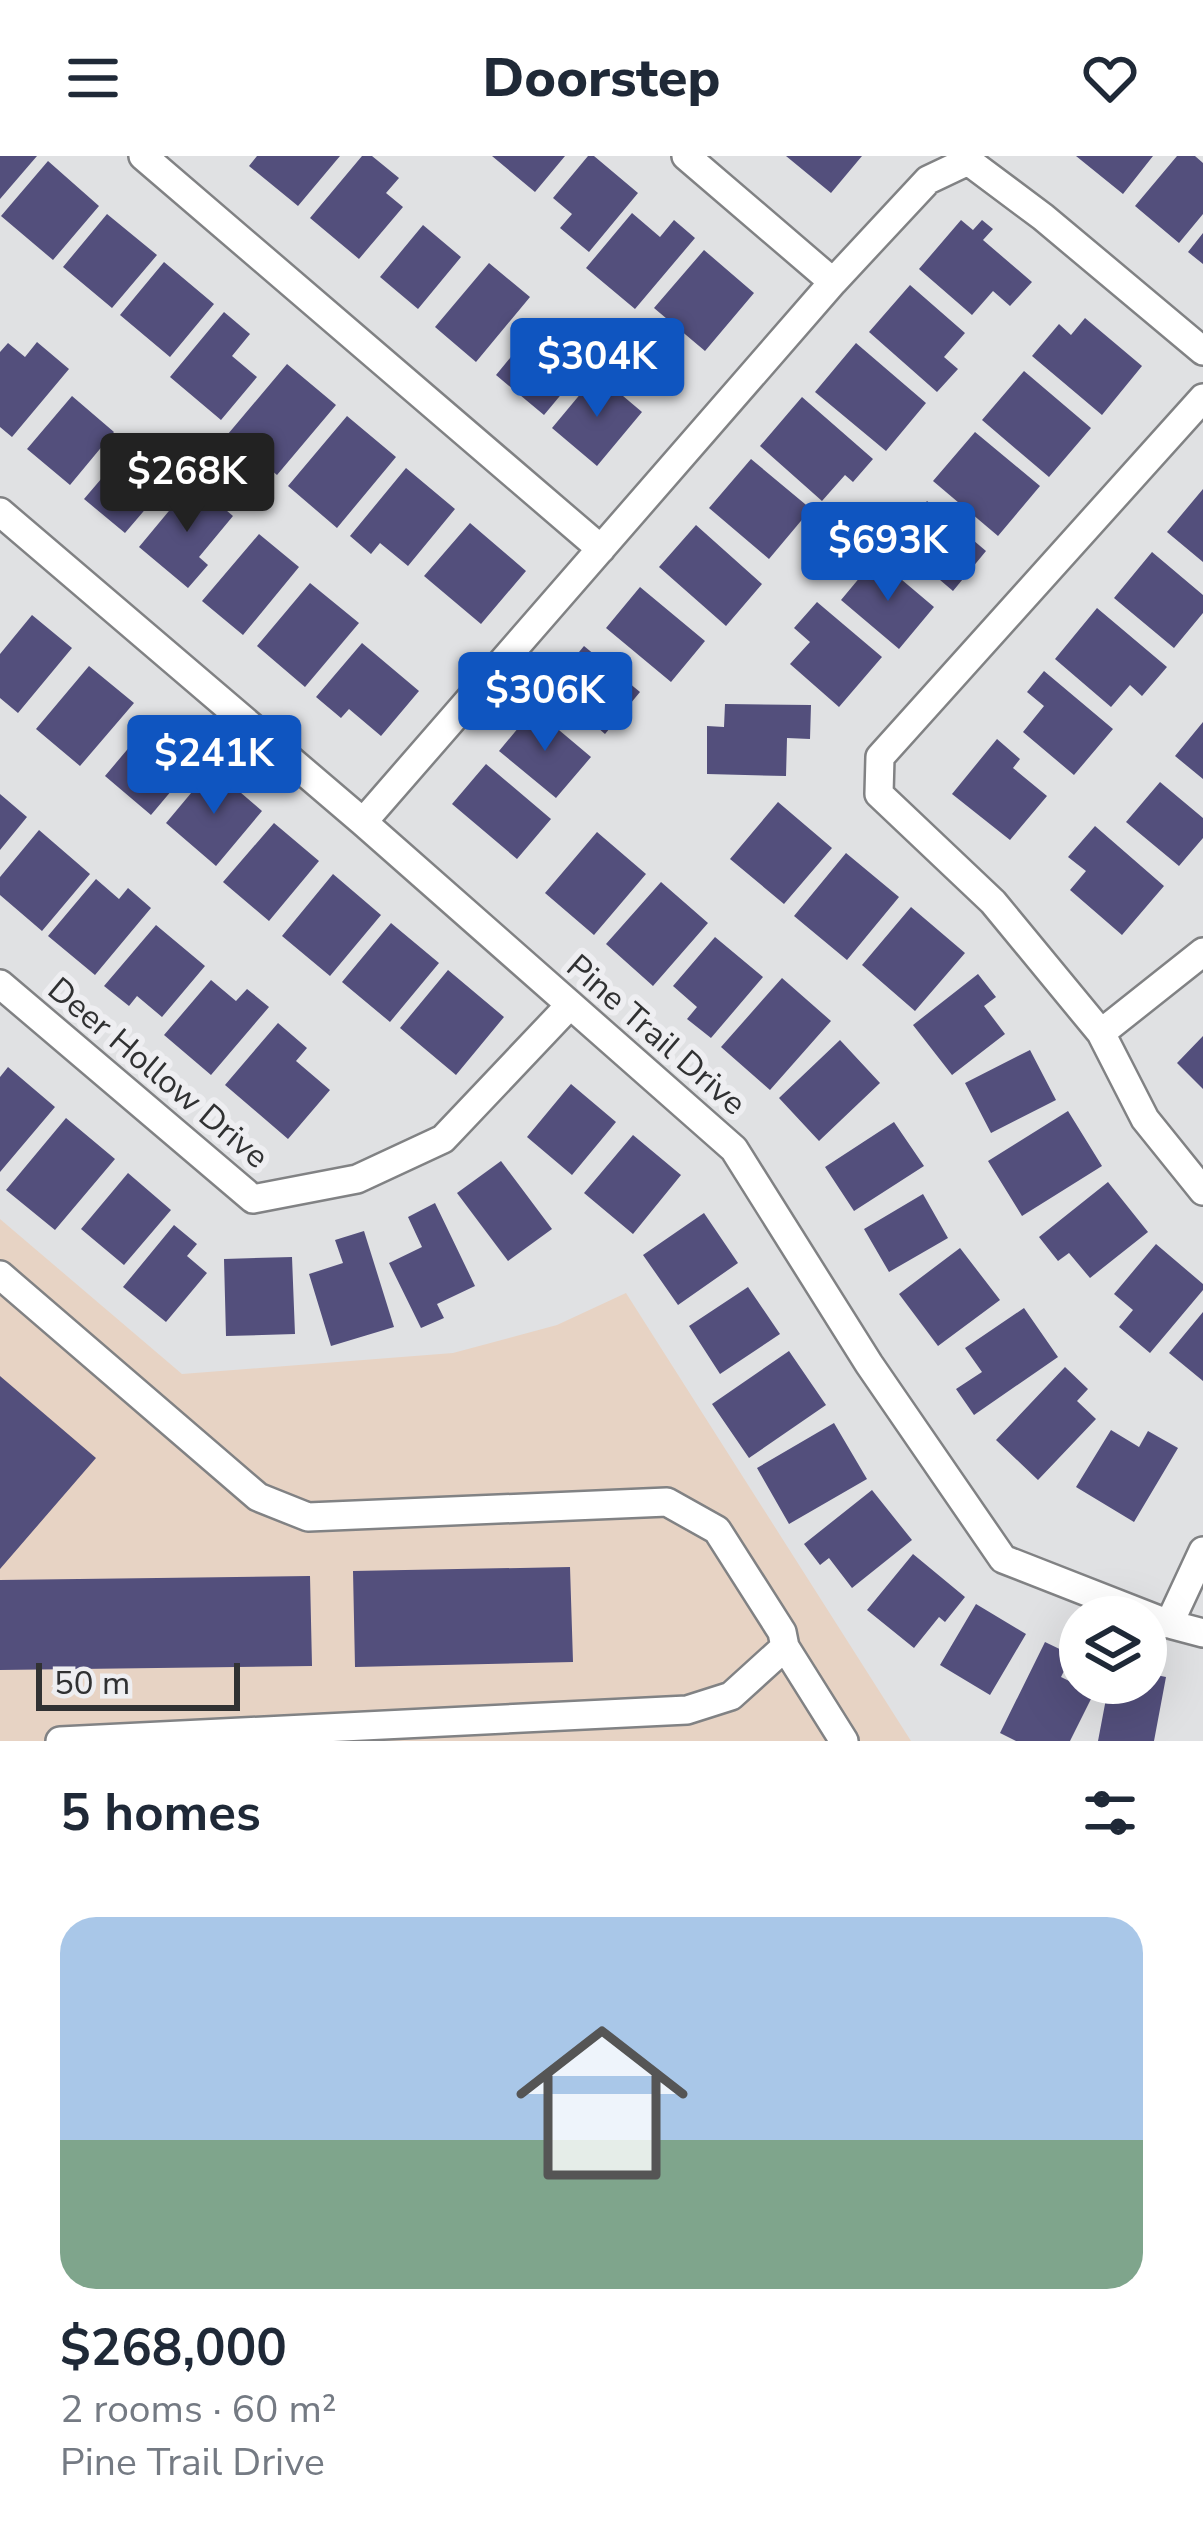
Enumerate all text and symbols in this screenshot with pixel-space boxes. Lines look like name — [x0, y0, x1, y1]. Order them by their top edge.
text: Doorstep — [483, 41, 720, 115]
icon: menu — [60, 45, 126, 111]
icon: heart — [1077, 45, 1143, 111]
pin: $304K — [513, 318, 681, 420]
text: $304K — [537, 330, 657, 383]
pin: $268K — [103, 433, 271, 535]
text: $268K — [127, 445, 247, 498]
pin: $693K — [804, 502, 972, 604]
text: $693K — [828, 514, 948, 567]
pin: $306K — [461, 652, 629, 754]
text: $306K — [485, 664, 605, 717]
pin: $241K — [130, 715, 298, 817]
text: $241K — [154, 727, 274, 780]
street label: Pine Trail Drive — [557, 945, 755, 1126]
street label: Deer Hollow Drive — [38, 967, 278, 1179]
map controls — [1059, 1596, 1167, 1704]
button: layers — [1059, 1596, 1167, 1704]
scale bar — [36, 1657, 240, 1710]
text: 50 m — [54, 1661, 130, 1706]
text: 5 homes — [60, 1778, 261, 1848]
icon: filters — [1077, 1780, 1143, 1846]
icon: home — [494, 1995, 710, 2211]
text: $268,000 — [60, 2313, 287, 2383]
text: 2 rooms · 60 m² — [60, 2383, 337, 2436]
text: Pine Trail Drive — [60, 2436, 325, 2489]

